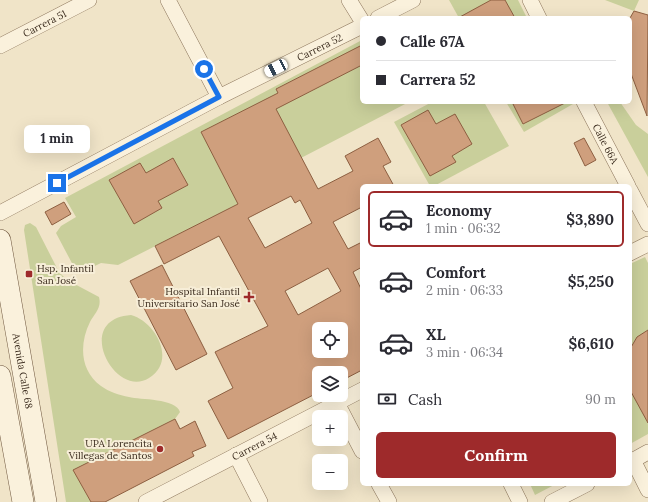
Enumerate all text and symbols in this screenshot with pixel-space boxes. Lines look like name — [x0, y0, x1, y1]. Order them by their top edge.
street label: Carrera 51 — [20, 6, 69, 40]
street label: Carrera 52 — [295, 30, 344, 64]
text: Calle 67A — [400, 32, 465, 51]
car — [263, 57, 289, 79]
route start — [195, 60, 213, 78]
text: Carrera 52 — [400, 70, 476, 89]
street label: Calle 66A — [590, 121, 622, 167]
callout: 1 min — [24, 125, 90, 153]
text: 1 min — [40, 130, 74, 147]
route end — [48, 174, 66, 192]
icon: car — [378, 201, 414, 237]
text: Economy — [426, 201, 491, 220]
text: $3,890 — [566, 210, 614, 229]
text: 1 min · 06:32 — [426, 220, 500, 237]
place label: Hsp. Infantil San José — [37, 262, 94, 287]
icon: car — [378, 263, 414, 299]
text: Comfort — [426, 263, 486, 282]
marker: Hsp. Infantil San José — [24, 269, 34, 279]
text: $5,250 — [568, 272, 614, 291]
text: 2 min · 06:33 — [426, 282, 503, 299]
place label: Hospital Infantil Universitario San José — [137, 285, 241, 310]
marker: Hospital Infantil Universitario San José — [243, 291, 255, 303]
map controls — [312, 322, 348, 490]
button: locate — [312, 322, 348, 358]
icon: car — [378, 325, 414, 361]
text: XL — [426, 325, 446, 344]
street label: Avenida Calle 68 — [10, 331, 36, 410]
text: $6,610 — [569, 334, 614, 353]
text: 3 min · 06:34 — [426, 344, 503, 361]
button: layers — [312, 366, 348, 402]
icon: cash — [376, 388, 398, 410]
text: Cash — [408, 390, 442, 409]
text: 90 m — [585, 391, 616, 408]
button: + — [312, 410, 348, 446]
street label: Carrera 54 — [229, 428, 280, 463]
button: Confirm — [376, 432, 616, 478]
place label: UPA Lorencita Villegas de Santos — [68, 437, 152, 462]
marker: UPA Lorencita Villegas de Santos — [155, 444, 165, 454]
button: − — [312, 454, 348, 490]

